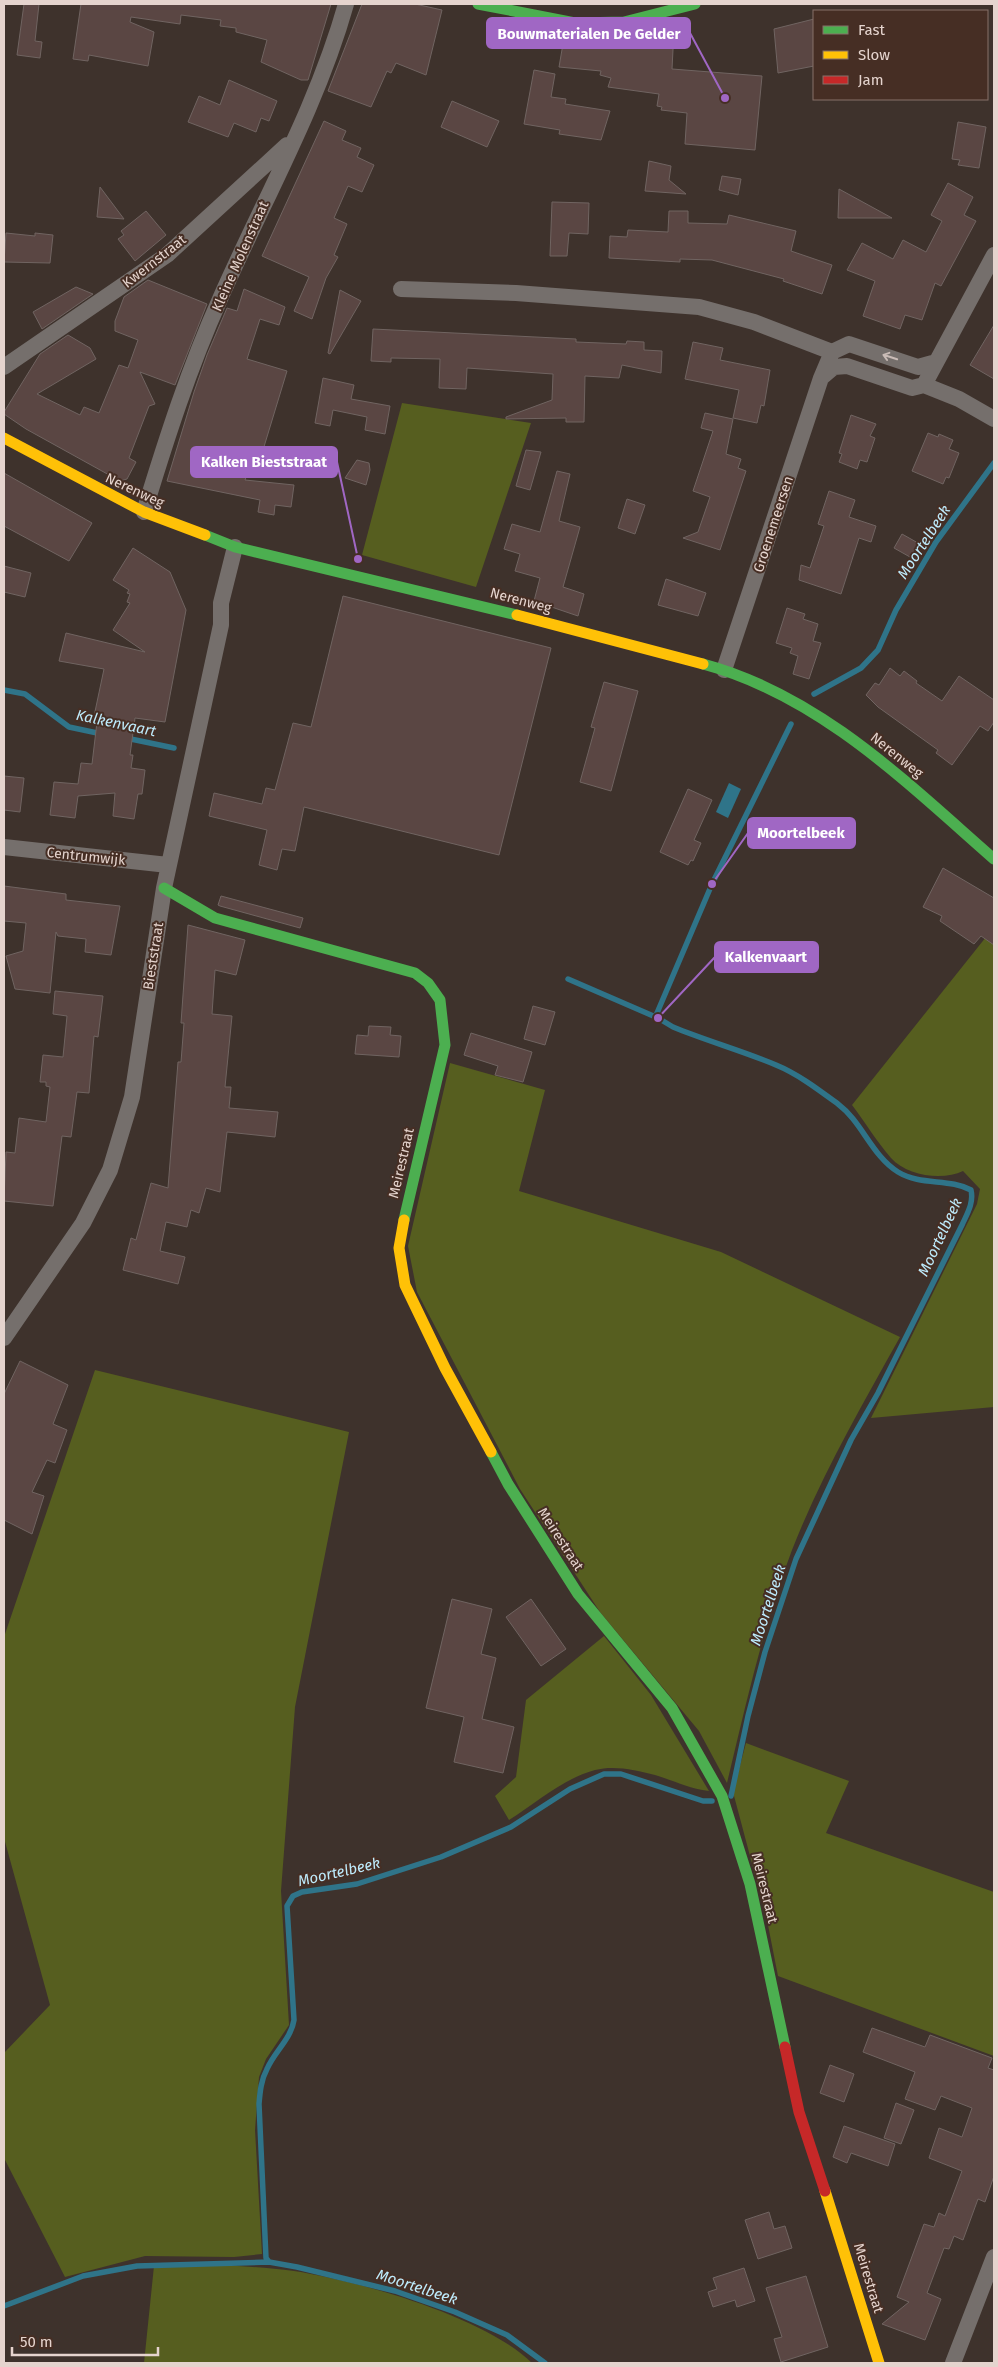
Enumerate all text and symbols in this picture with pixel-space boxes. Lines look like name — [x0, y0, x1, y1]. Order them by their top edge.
legend — [813, 10, 988, 100]
callout: Bouwmaterialen De Gelder — [487, 18, 690, 48]
text: Fast — [858, 21, 885, 39]
text: Bouwmaterialen De Gelder — [498, 25, 681, 43]
text: Slow — [858, 46, 890, 64]
text: Jam — [858, 71, 884, 89]
street label: Kleine Molenstraat — [208, 198, 273, 314]
street label: Kwernstraat — [119, 231, 190, 292]
one-way arrow — [882, 352, 898, 362]
callout: Kalken Bieststraat — [191, 447, 337, 477]
text: Kalken Bieststraat — [201, 453, 327, 471]
street label: Nerenweg — [103, 469, 168, 512]
street label: Groenemeersen — [750, 474, 797, 574]
water label: Moortelbeek — [894, 502, 954, 582]
street label: Nerenweg — [488, 584, 554, 617]
water label: Kalkenvaart — [74, 706, 158, 740]
street label: Nerenweg — [867, 729, 927, 782]
callout: Moortelbeek — [748, 818, 855, 848]
text: Moortelbeek — [757, 824, 845, 842]
street label: Centrumwijk — [46, 844, 127, 869]
street label: Bieststraat — [140, 920, 167, 991]
callout: Kalkenvaart — [715, 942, 818, 972]
text: Kalkenvaart — [725, 948, 807, 966]
street label: Meirestraat — [385, 1125, 418, 1200]
water label: Moortelbeek — [914, 1195, 966, 1279]
street label: Meirestraat — [534, 1505, 588, 1575]
water label: Moortelbeek — [746, 1562, 790, 1648]
street label: Meirestraat — [748, 1851, 782, 1926]
water label: Moortelbeek — [296, 1854, 382, 1890]
street label: Meirestraat — [850, 2241, 887, 2316]
water label: Moortelbeek — [374, 2265, 460, 2309]
scale bar — [12, 2324, 159, 2356]
text: 50 m — [20, 2333, 53, 2351]

